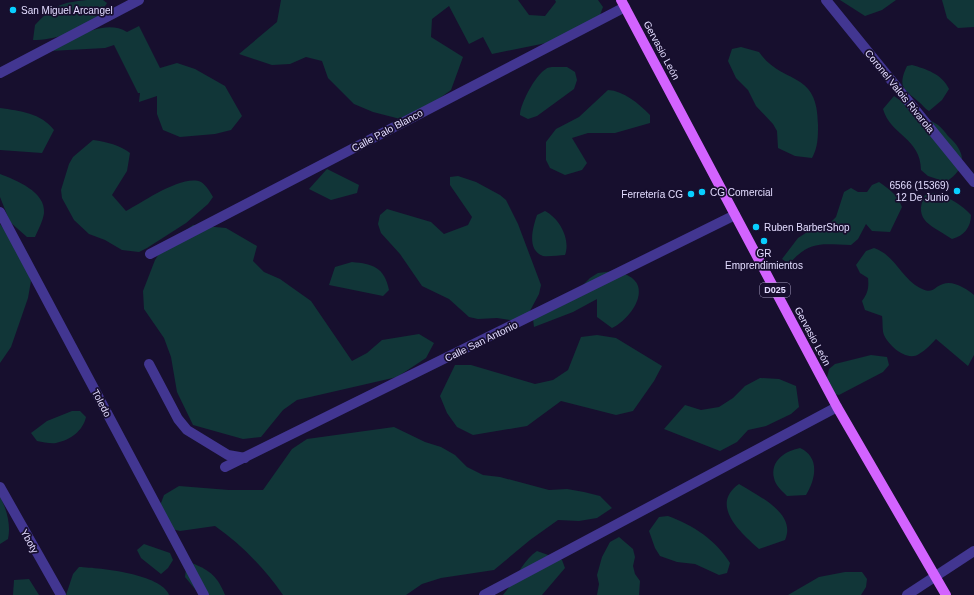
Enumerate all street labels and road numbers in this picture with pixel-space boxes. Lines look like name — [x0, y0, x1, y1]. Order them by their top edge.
street label: Gervasio León — [641, 19, 682, 82]
street label: Coronel Valois Rivarola — [863, 48, 937, 135]
street label: Calle Palo Blanco — [350, 107, 425, 154]
road number: D025 — [760, 283, 790, 297]
street label: Gervasio León — [792, 305, 833, 368]
street label: Calle San Antonio — [443, 319, 520, 364]
street label: Toledo — [90, 388, 114, 419]
street label: Yboty — [19, 527, 41, 555]

